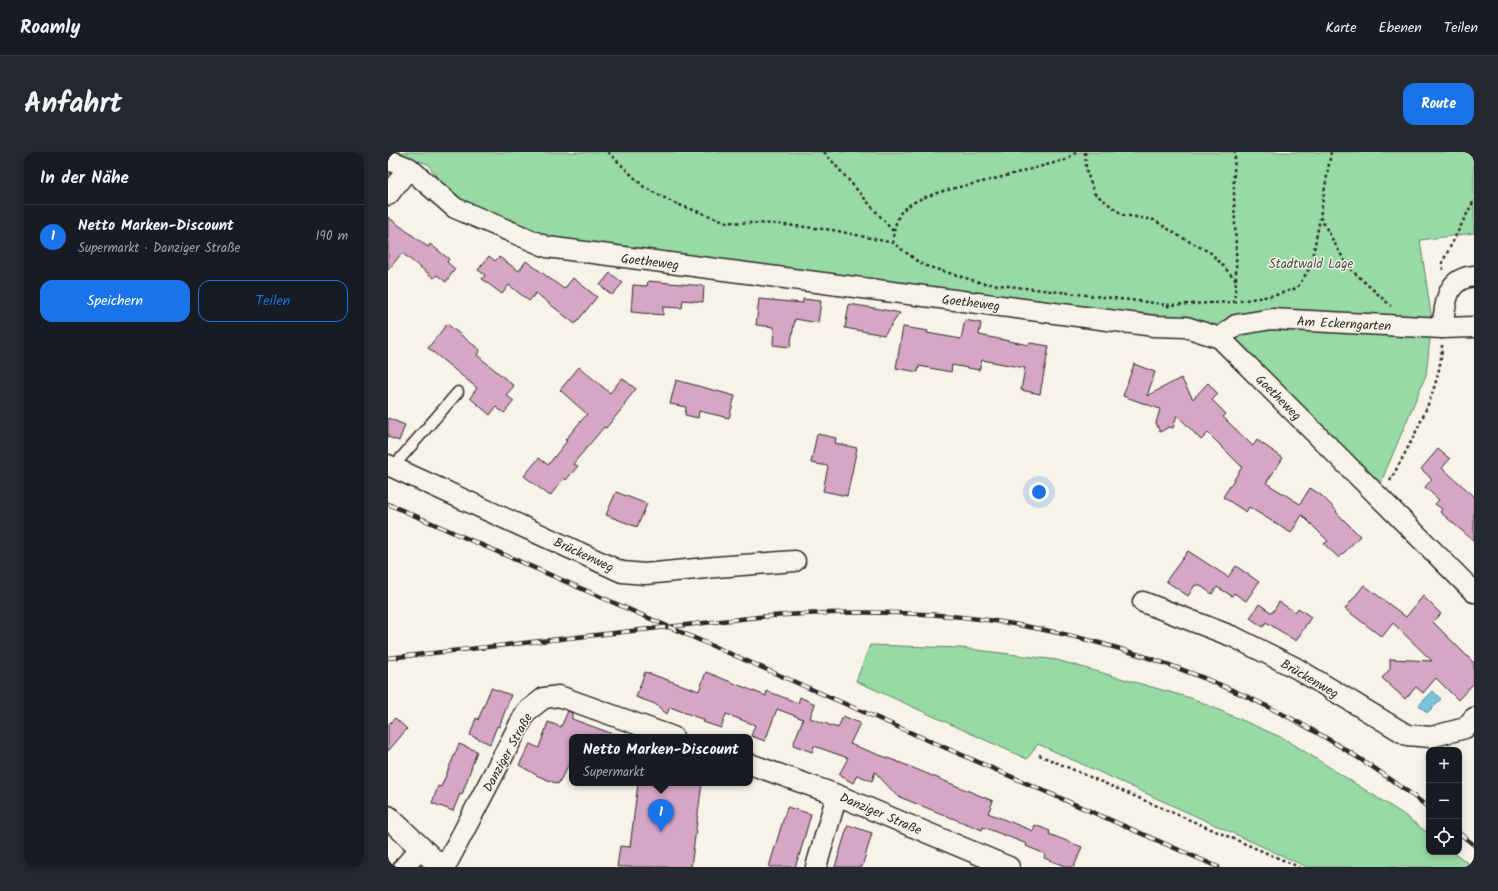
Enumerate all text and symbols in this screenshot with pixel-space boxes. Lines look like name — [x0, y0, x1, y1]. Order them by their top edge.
text: Roamly — [20, 13, 80, 43]
text: Karte — [1325, 17, 1357, 39]
text: Ebenen — [1379, 17, 1422, 39]
text: Teilen — [1444, 17, 1478, 39]
text: Anfahrt — [24, 82, 122, 127]
button: Route — [1403, 83, 1474, 125]
text: In der Nähe — [40, 165, 129, 192]
text: Netto Marken-Discount — [78, 214, 234, 238]
text: 1 — [51, 226, 55, 247]
text: 190 m — [316, 226, 348, 247]
text: Supermarkt · Danziger Straße — [78, 238, 240, 259]
street label: Goetheweg — [620, 249, 680, 276]
park label: Stadtwald Lage — [1269, 254, 1353, 275]
button: Speichern — [40, 280, 190, 322]
button: Teilen — [198, 280, 348, 322]
street label: Goetheweg — [941, 290, 1001, 317]
street label: Am Eckerngarten — [1296, 312, 1392, 337]
street label: Goetheweg — [1250, 370, 1306, 426]
your location — [1029, 482, 1049, 502]
street label: Brückenweg — [550, 532, 617, 578]
street label: Brückenweg — [1276, 654, 1342, 704]
street label: Danziger Straße — [478, 709, 539, 796]
popup — [569, 734, 753, 786]
text: Netto Marken-Discount — [583, 738, 739, 762]
map controls — [1426, 747, 1462, 855]
button: + — [1426, 747, 1462, 783]
text: Supermarkt — [583, 762, 645, 783]
button: − — [1426, 783, 1462, 819]
street label: Danziger Straße — [836, 788, 925, 841]
pin: 1 — [648, 799, 674, 832]
button: locate — [1426, 819, 1462, 855]

